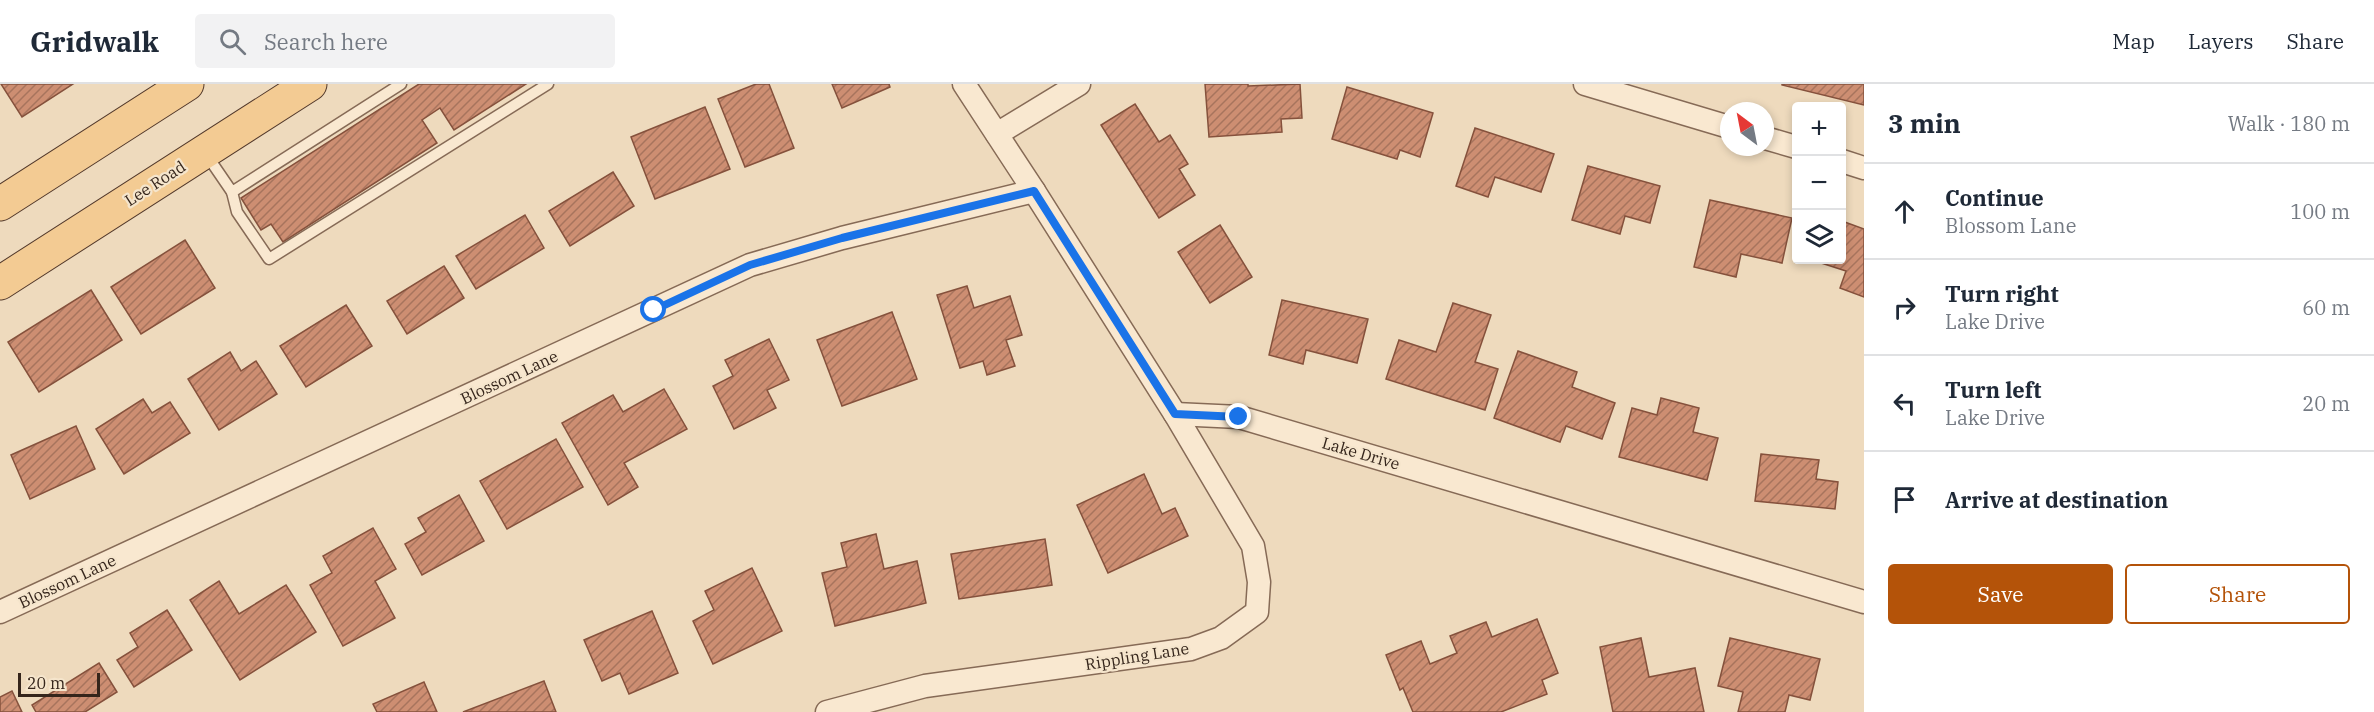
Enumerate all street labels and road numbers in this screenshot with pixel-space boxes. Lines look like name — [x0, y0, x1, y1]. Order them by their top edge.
street label: Lee Road — [121, 156, 189, 210]
street label: Blossom Lane — [457, 346, 561, 408]
street label: Lake Drive — [1320, 432, 1402, 474]
street label: Blossom Lane — [15, 550, 119, 612]
street label: Rippling Lane — [1084, 638, 1190, 674]

